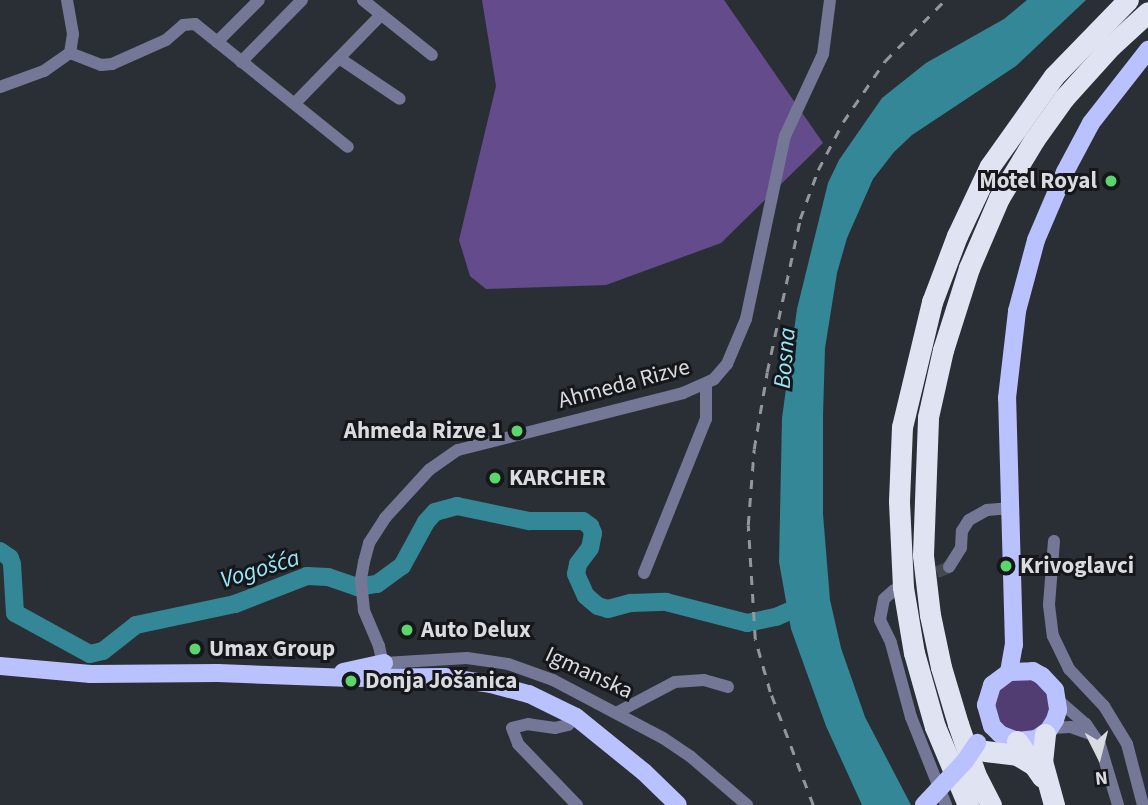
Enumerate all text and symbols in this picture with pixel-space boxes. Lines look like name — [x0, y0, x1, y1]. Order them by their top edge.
place label: Motel Royal — [979, 167, 1097, 195]
marker: Motel Royal — [1103, 173, 1119, 189]
water label: Bosna — [768, 326, 802, 390]
street label: Ahmeda Rizve — [555, 353, 693, 415]
place label: Ahmeda Rizve 1 — [344, 417, 503, 445]
marker: Ahmeda Rizve 1 — [509, 423, 525, 439]
place label: KARCHER — [509, 464, 606, 492]
marker: KARCHER — [487, 470, 503, 486]
water label: Vogošća — [217, 543, 303, 595]
place label: Krivoglavci — [1020, 552, 1134, 580]
marker: Krivoglavci — [998, 558, 1014, 574]
place label: Auto Delux — [421, 616, 531, 644]
marker: Auto Delux — [399, 622, 415, 638]
place label: Umax Group — [209, 635, 335, 663]
marker: Umax Group — [187, 641, 203, 657]
street label: Igmanska — [541, 641, 637, 705]
place label: Donja Jošanica — [365, 667, 517, 695]
marker: Donja Jošanica — [343, 673, 359, 689]
north arrow — [1064, 721, 1134, 791]
text: N — [1094, 763, 1109, 791]

